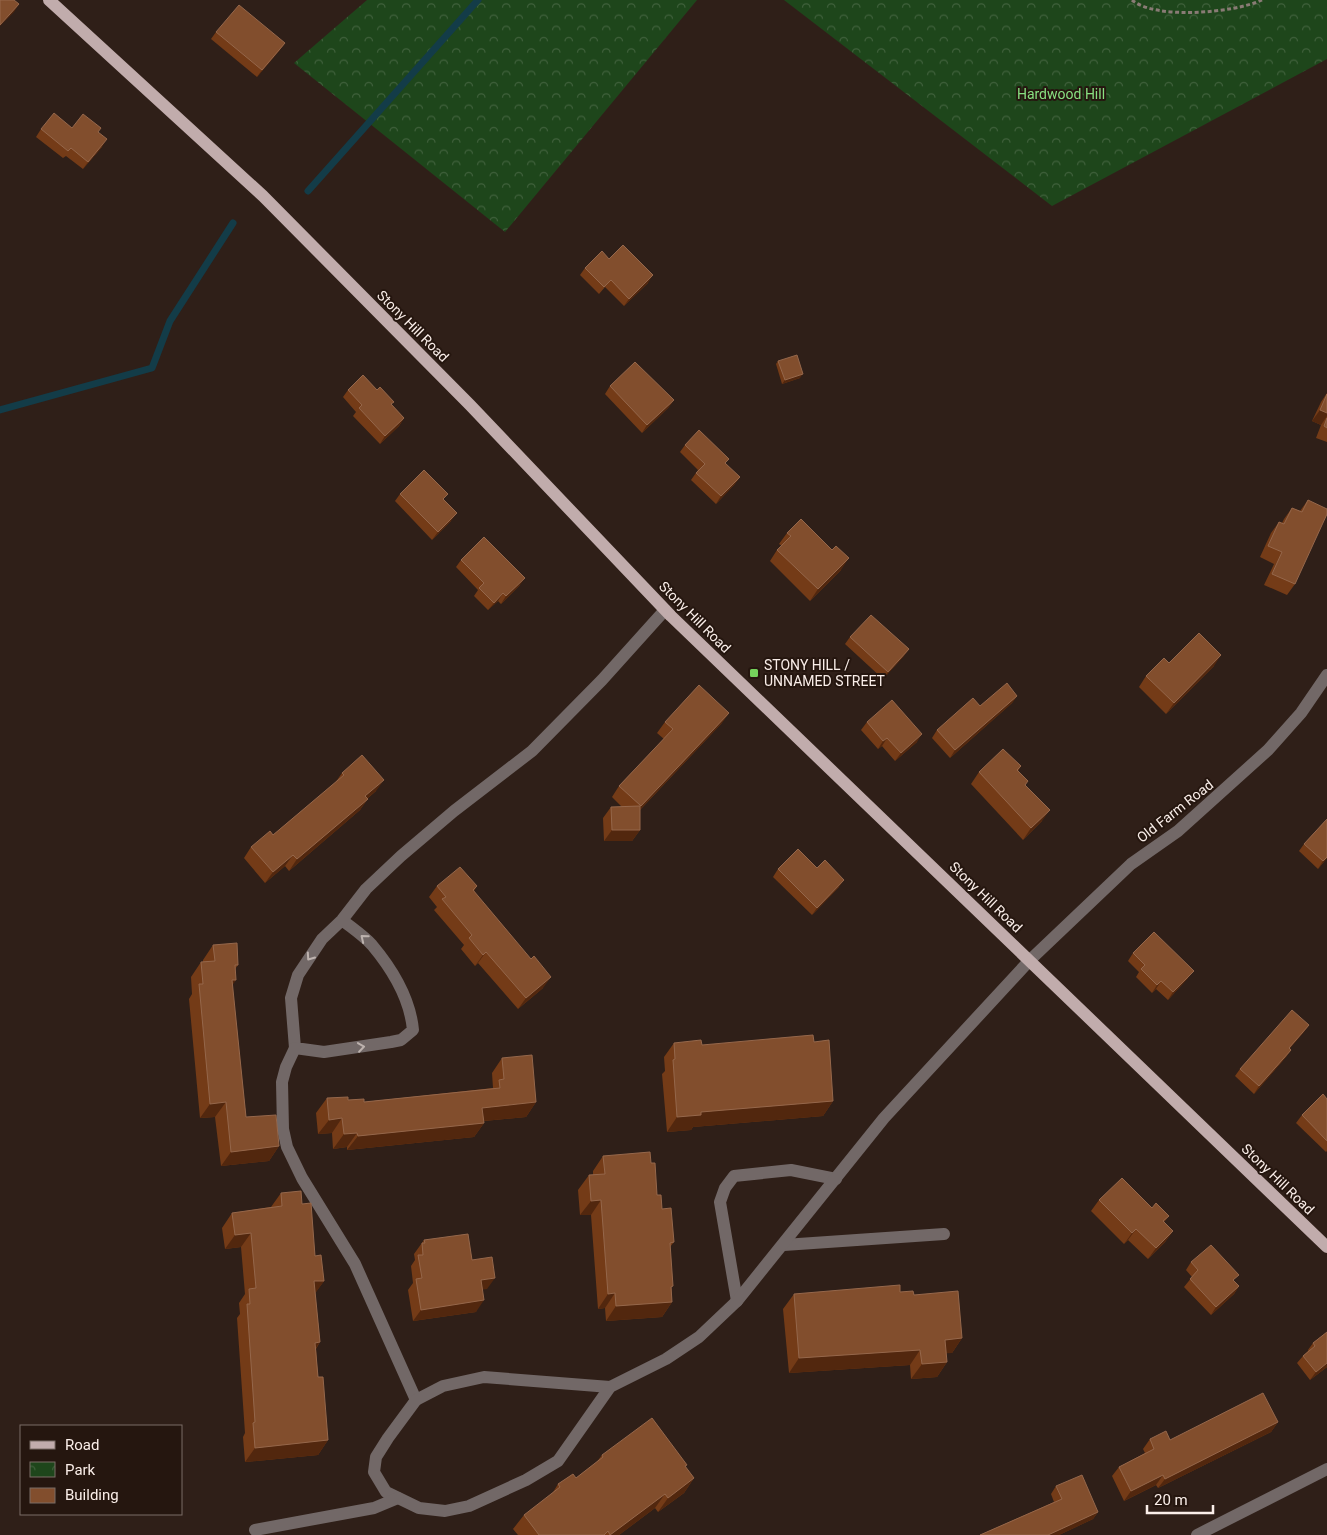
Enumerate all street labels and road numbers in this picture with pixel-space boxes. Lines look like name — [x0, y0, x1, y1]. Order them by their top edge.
street label: Stony Hill Road — [374, 287, 452, 365]
street label: Stony Hill Road — [656, 578, 734, 656]
street label: Old Farm Road — [1134, 776, 1216, 846]
street label: Stony Hill Road — [946, 858, 1026, 936]
street label: Stony Hill Road — [1238, 1140, 1318, 1218]

